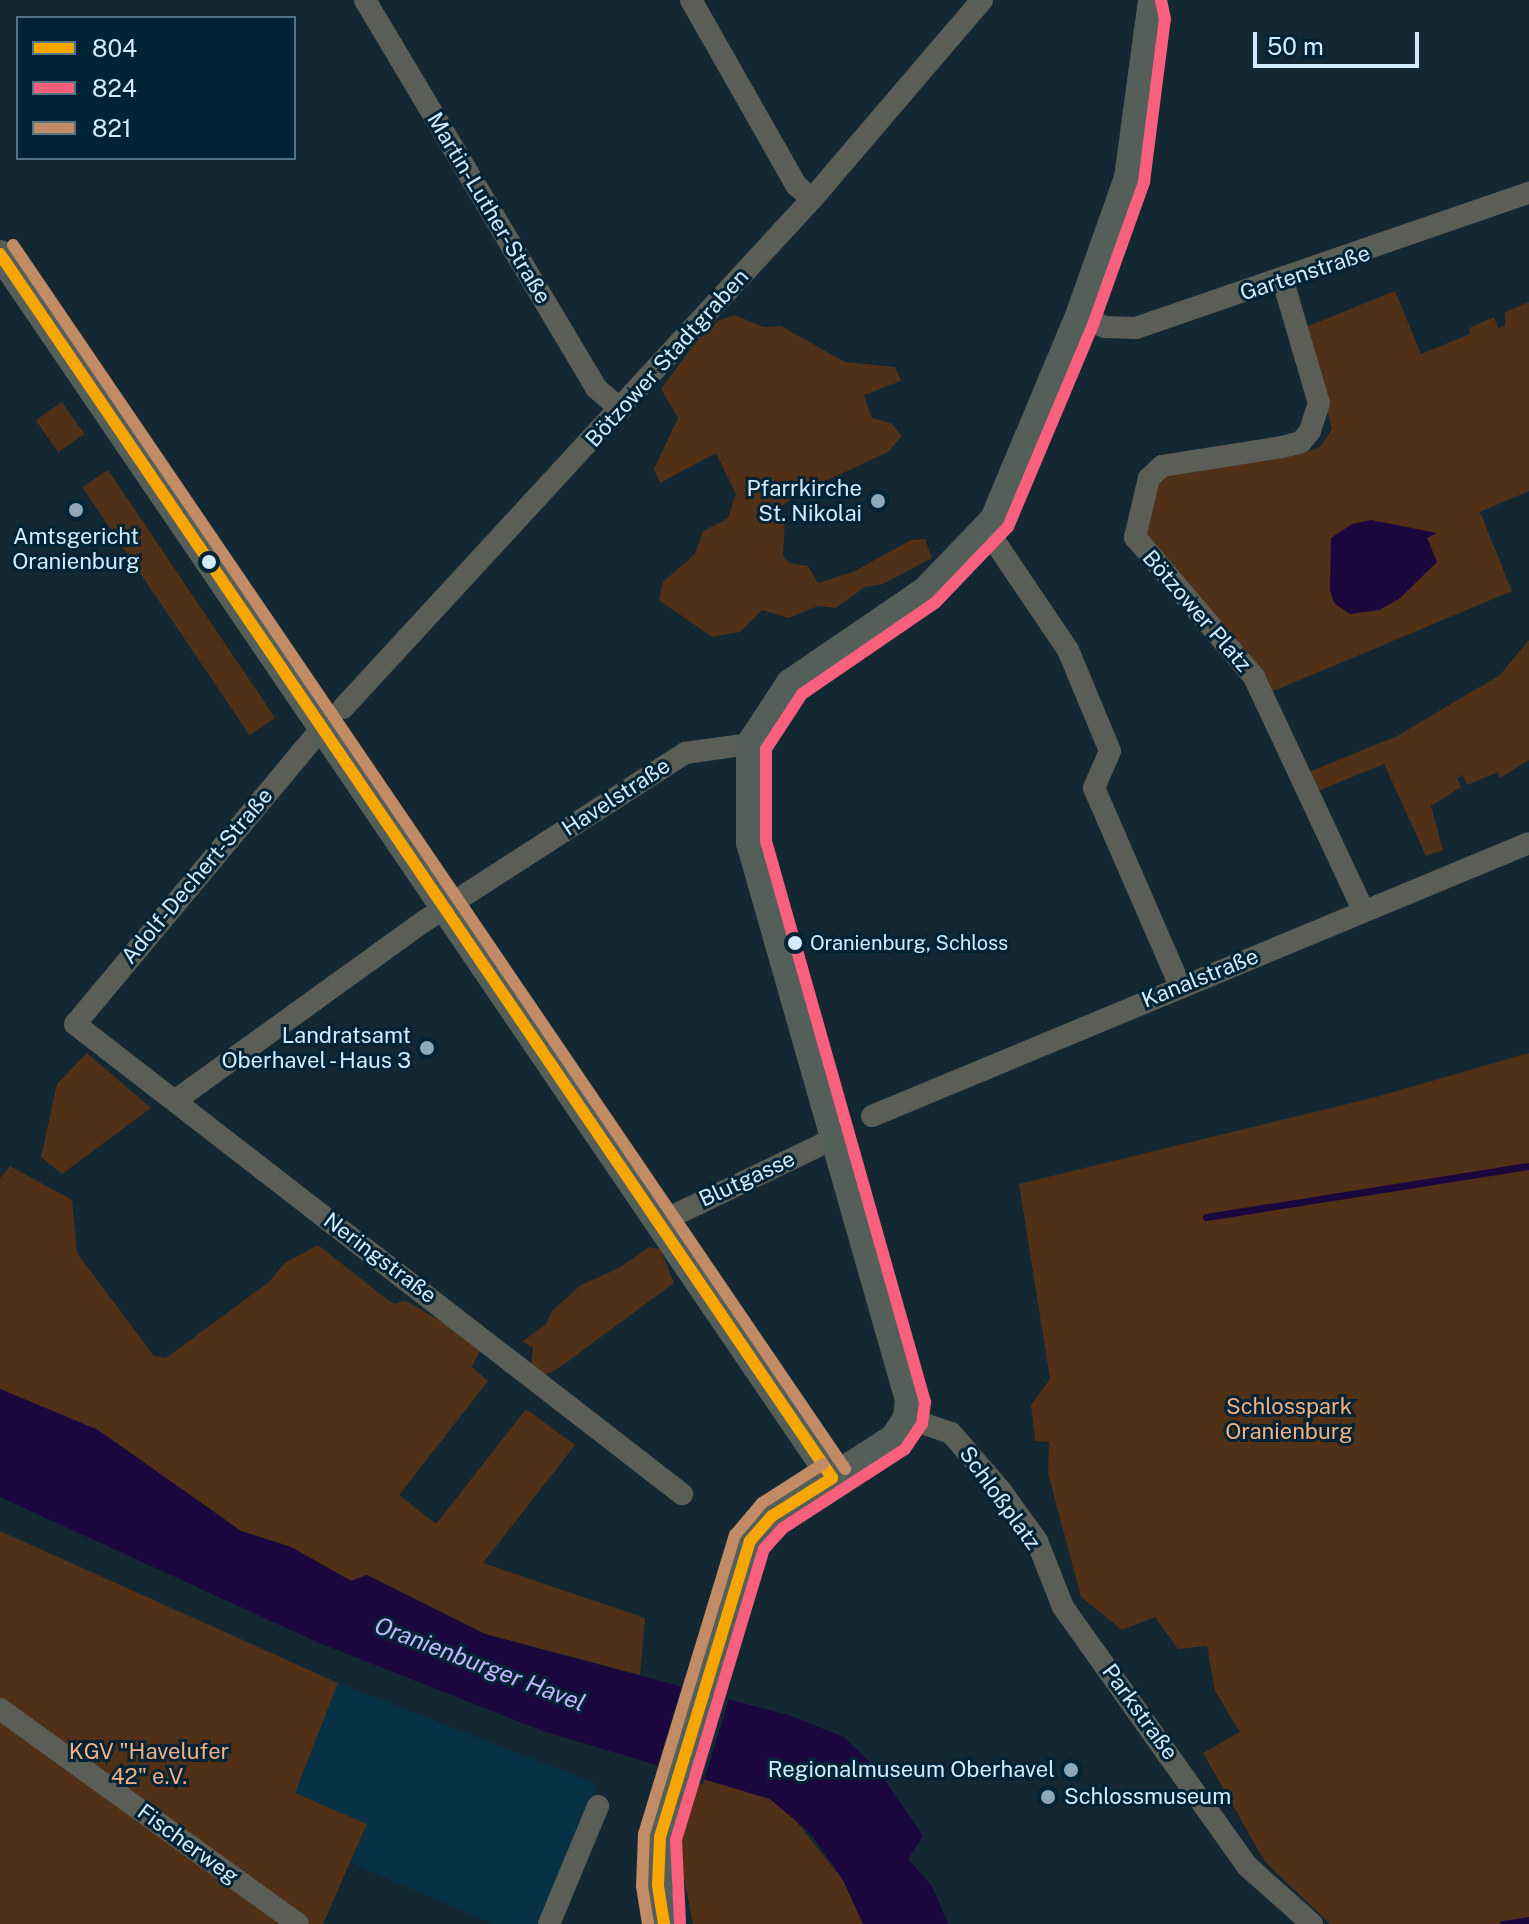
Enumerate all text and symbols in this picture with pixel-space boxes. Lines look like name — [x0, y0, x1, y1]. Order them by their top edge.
legend — [16, 16, 296, 160]
scale bar — [1257, 16, 1423, 66]
text: 50 m — [1267, 32, 1324, 60]
text: 804 — [92, 34, 137, 62]
text: 824 — [92, 74, 137, 102]
street label: Martin-Luther-Straße — [421, 108, 557, 308]
text: 821 — [92, 114, 132, 142]
street label: Gartenstraße — [1237, 240, 1373, 306]
street label: Bötzower Stadtgraben — [580, 263, 754, 453]
place label: Pfarrkirche St. Nikolai — [746, 475, 862, 526]
marker: Pfarrkirche St. Nikolai — [869, 492, 887, 510]
marker: Amtsgericht Oranienburg — [67, 501, 85, 519]
place label: Amtsgericht Oranienburg — [12, 523, 140, 574]
street label: Bötzower Platz — [1137, 545, 1257, 677]
unlabelled marker — [201, 554, 217, 570]
street label: Havelstraße — [557, 752, 675, 842]
street label: Adolf-Dechert-Straße — [116, 783, 278, 969]
place label: Oranienburg, Schloss — [810, 931, 1008, 955]
marker: Oranienburg, Schloss — [787, 935, 803, 951]
street label: Kanalstraße — [1138, 943, 1262, 1013]
place label: Landratsamt Oberhavel - Haus 3 — [215, 1022, 411, 1074]
marker: Landratsamt Oberhavel - Haus 3 — [418, 1039, 436, 1057]
street label: Blutgasse — [695, 1145, 799, 1213]
street label: Neringstraße — [318, 1207, 442, 1309]
park label: Schlosspark Oranienburg — [1225, 1393, 1353, 1444]
street label: Schloßplatz — [954, 1441, 1046, 1555]
water label: Oranienburger Havel — [371, 1611, 589, 1717]
street label: Parkstraße — [1096, 1659, 1184, 1765]
park label: KGV "Havelufer 42" e.V. — [69, 1738, 229, 1790]
place label: Regionalmuseum Oberhavel — [768, 1757, 1055, 1783]
marker: Regionalmuseum Oberhavel — [1062, 1761, 1080, 1779]
place label: Schlossmuseum — [1064, 1784, 1231, 1810]
marker: Schlossmuseum — [1039, 1788, 1057, 1806]
street label: Fischerweg — [132, 1798, 244, 1890]

